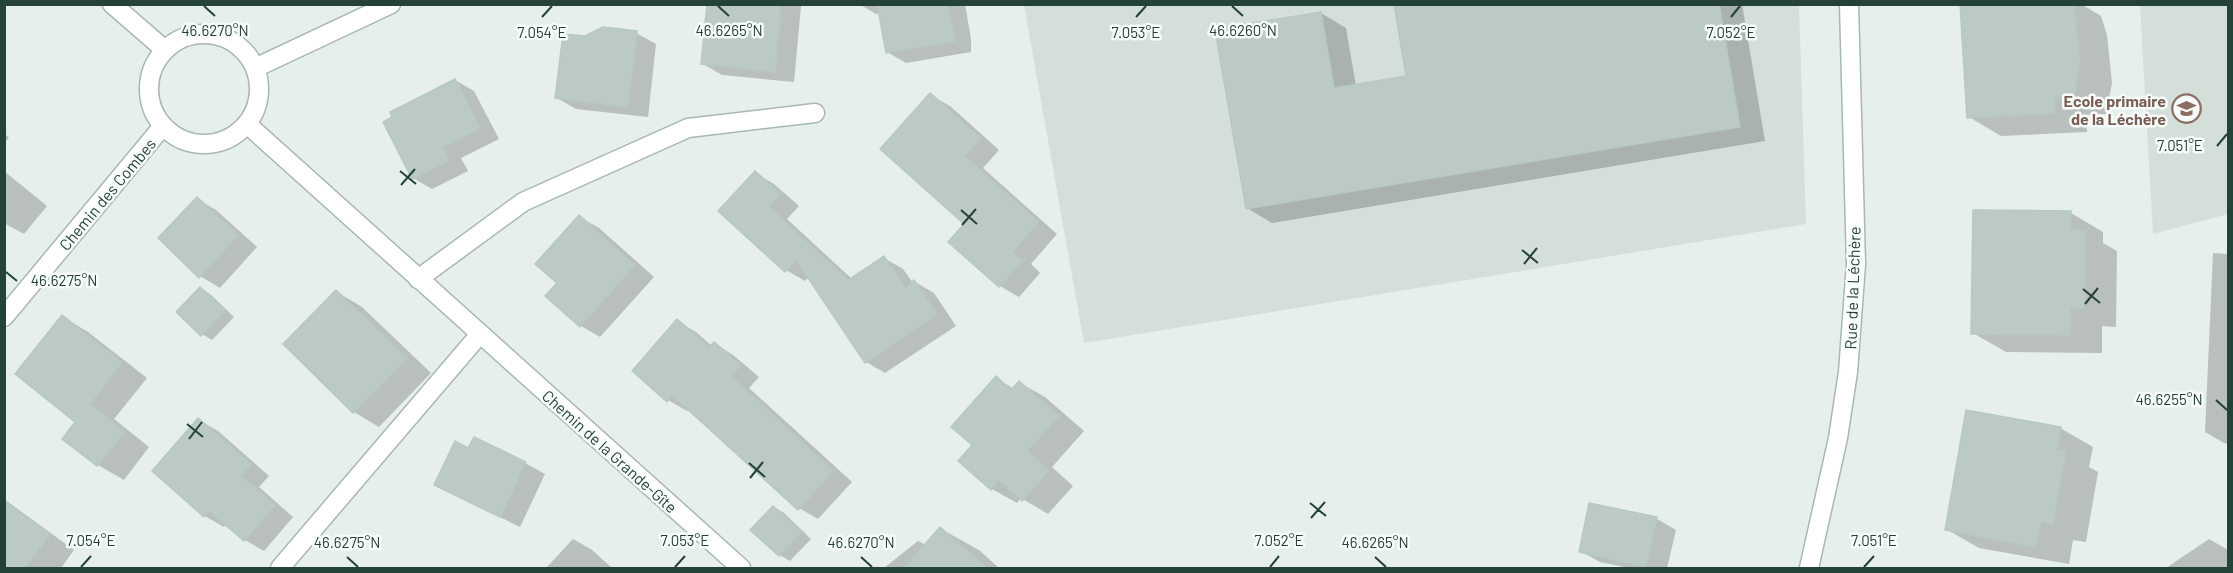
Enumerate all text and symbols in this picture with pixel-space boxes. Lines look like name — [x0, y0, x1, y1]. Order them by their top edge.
text: 46.6270°N — [181, 21, 249, 39]
text: 46.6265°N — [695, 21, 763, 39]
text: 46.6260°N — [1209, 21, 1277, 39]
text: 7.054°E — [517, 23, 567, 41]
text: 7.053°E — [1112, 23, 1160, 41]
text: 7.052°E — [1706, 23, 1756, 41]
place label: Ecole primaire de la Léchère — [2064, 91, 2166, 128]
school or university icon: Ecole primaire de la Léchère — [2171, 93, 2203, 125]
street label: Chemin des Combes — [55, 134, 159, 254]
text: 7.051°E — [2157, 136, 2203, 154]
street label: Rue de la Léchère — [1840, 226, 1864, 350]
text: 46.6275°N — [31, 271, 97, 289]
street label: Chemin de la Grande-Gîte — [539, 386, 681, 516]
text: 46.6255°N — [2135, 390, 2203, 408]
text: 7.054°E — [66, 531, 116, 549]
text: 7.053°E — [661, 531, 709, 549]
text: 7.052°E — [1254, 531, 1304, 549]
text: 7.051°E — [1851, 531, 1897, 549]
text: 46.6275°N — [314, 533, 380, 551]
text: 46.6270°N — [827, 533, 895, 551]
text: 46.6265°N — [1341, 533, 1409, 551]

